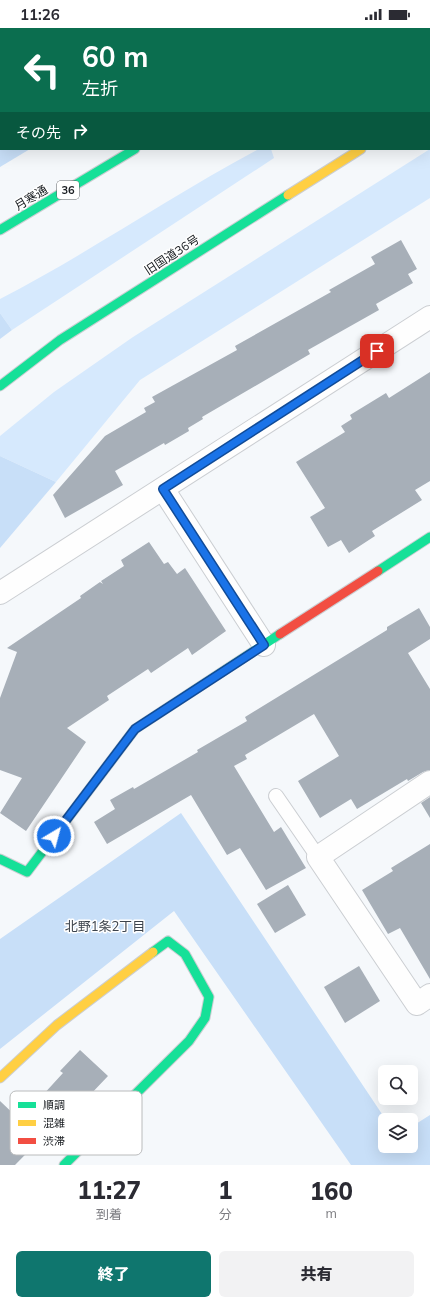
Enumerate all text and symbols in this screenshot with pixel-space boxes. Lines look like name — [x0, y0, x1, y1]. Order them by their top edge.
text: 11:26 — [20, 5, 60, 24]
text: 60 m — [82, 39, 148, 74]
icon: left — [16, 44, 68, 96]
text: 左折 — [82, 77, 118, 100]
icon: right — [69, 120, 91, 142]
text: その先 — [16, 123, 61, 142]
road number: 36 — [57, 181, 79, 199]
street label: 月寒通 — [11, 182, 50, 213]
street label: 旧国道36号 — [141, 231, 202, 278]
pin — [360, 334, 394, 368]
icon: arrive — [366, 340, 388, 362]
position arrow — [33, 815, 75, 857]
district label: 北野1条2丁目 — [65, 918, 145, 934]
map controls — [378, 1065, 418, 1153]
button: search — [378, 1065, 418, 1105]
legend — [10, 1091, 142, 1155]
text: 順調 — [43, 1098, 65, 1112]
button: layers — [378, 1113, 418, 1153]
text: 混雑 — [43, 1116, 65, 1130]
text: 渋滞 — [43, 1134, 65, 1148]
text: 11:27 — [77, 1175, 141, 1205]
text: 1 — [218, 1175, 233, 1205]
text: 160 — [310, 1176, 353, 1206]
text: m — [326, 1205, 337, 1221]
text: 到着 — [96, 1206, 122, 1222]
text: 分 — [219, 1206, 232, 1222]
button: 終了 — [16, 1251, 211, 1297]
button: 共有 — [219, 1251, 414, 1297]

